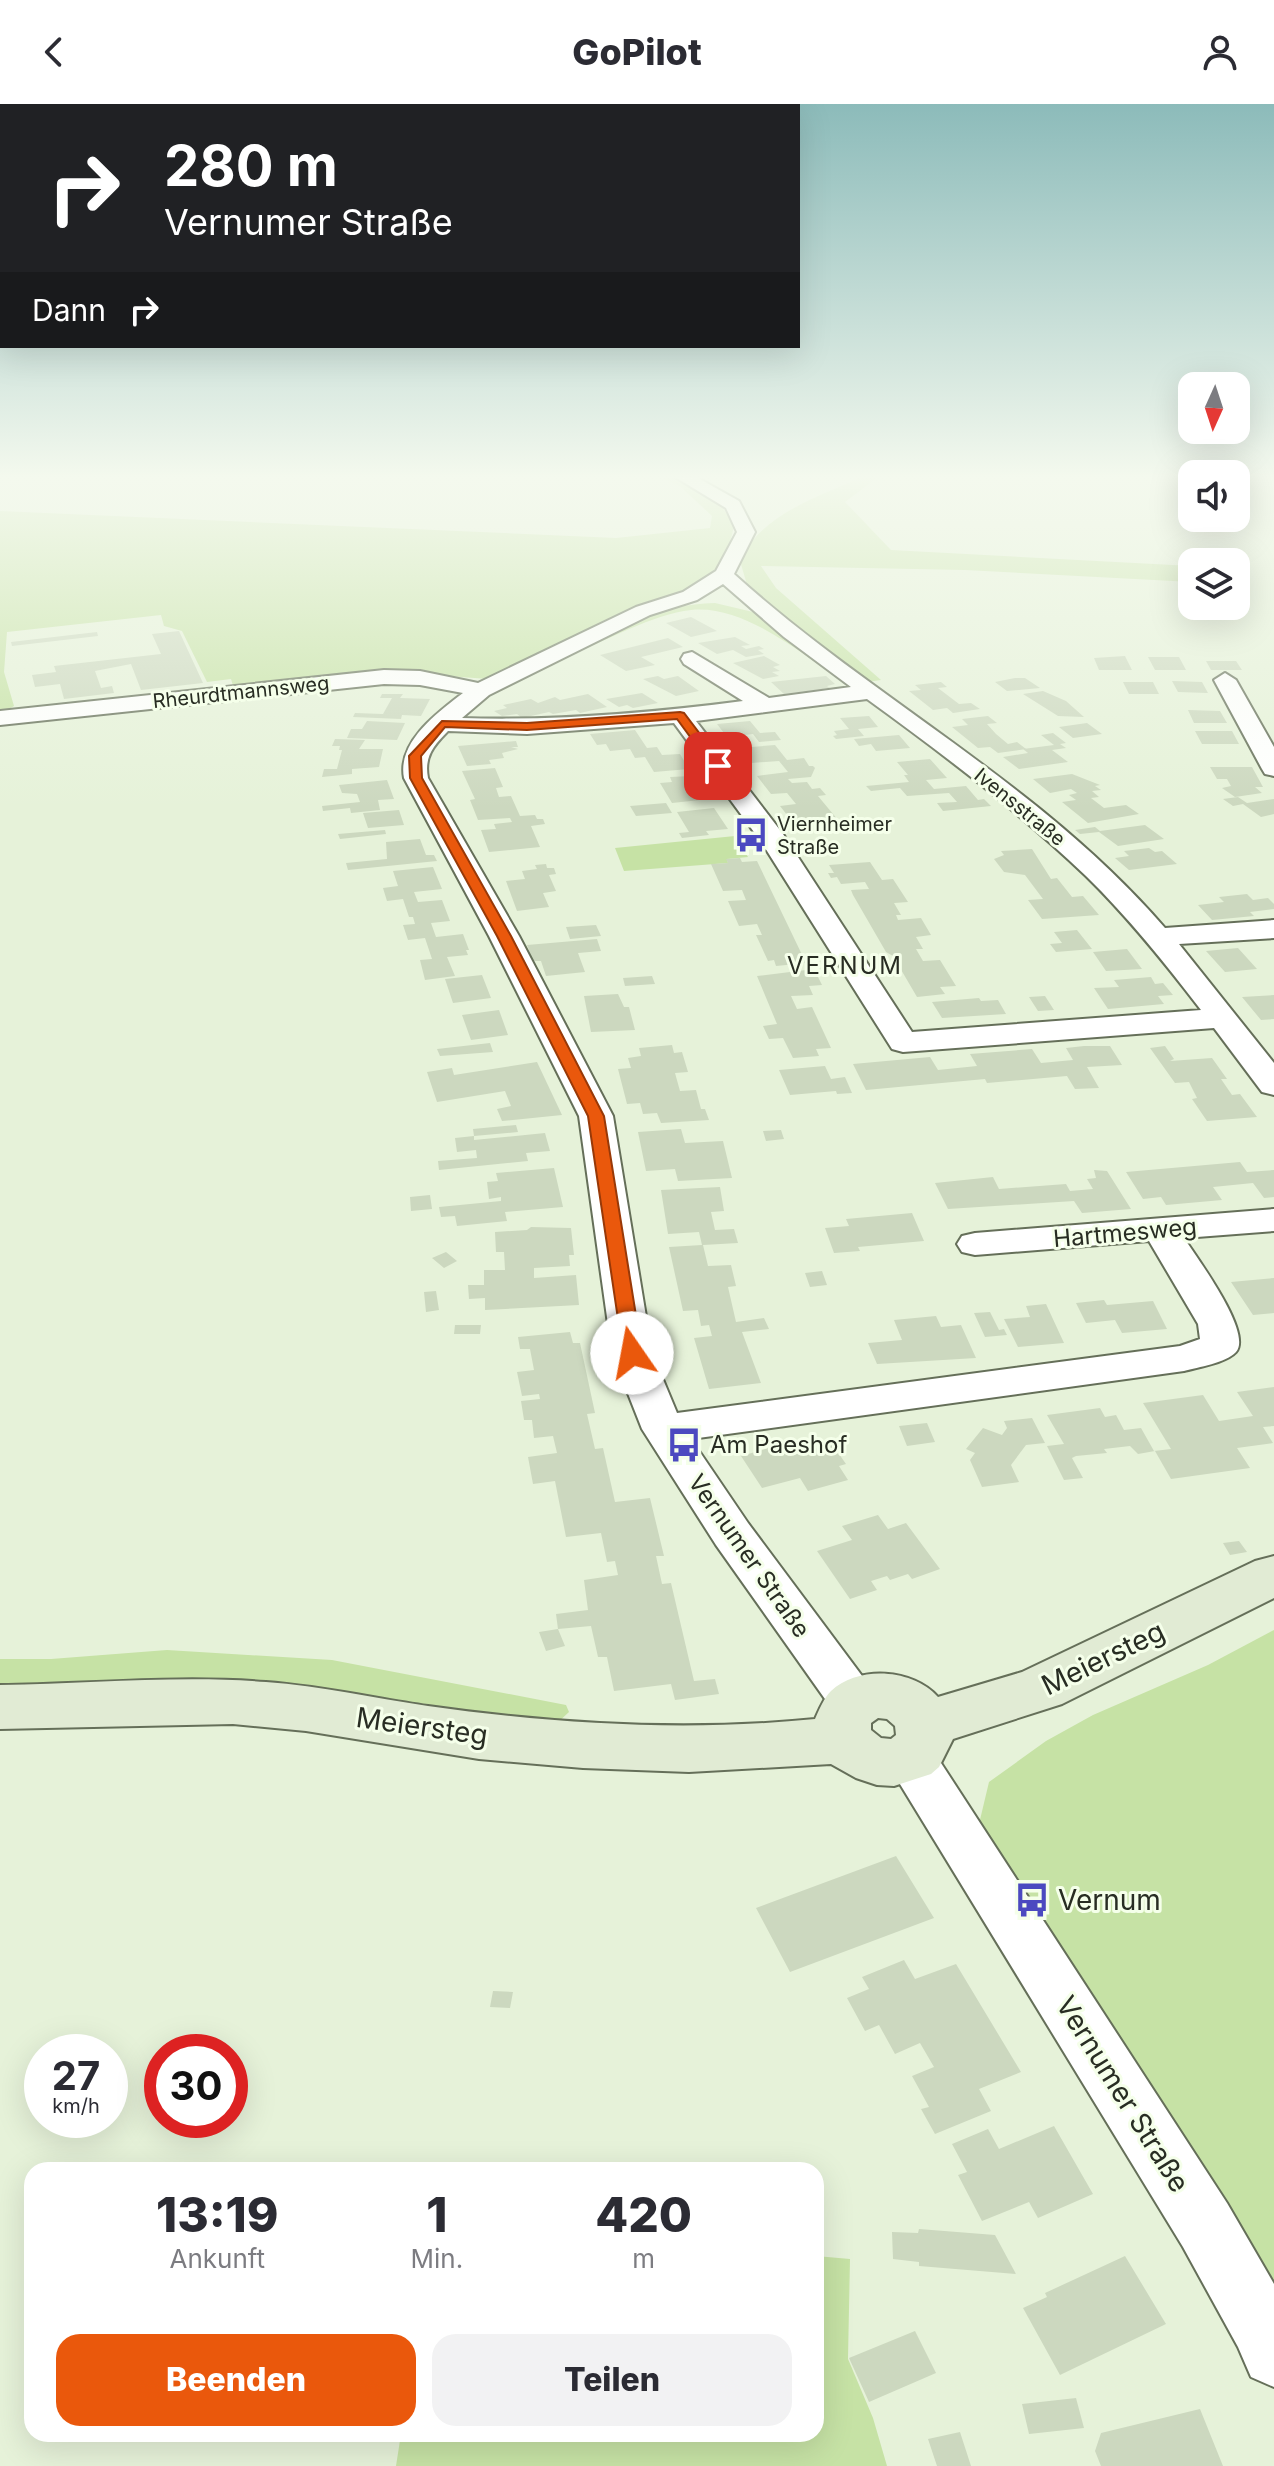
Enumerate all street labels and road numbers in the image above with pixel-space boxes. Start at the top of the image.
street label: Rheurdtmannsweg [152,671,330,713]
street label: Ivensstraße [970,763,1070,851]
street label: Hartmesweg [1052,1212,1198,1253]
street label: Vernumer Straße [682,1469,816,1643]
street label: Meiersteg [1036,1614,1170,1702]
street label: Meiersteg [354,1700,490,1752]
street label: Vernumer Straße [1049,1990,1197,2198]

